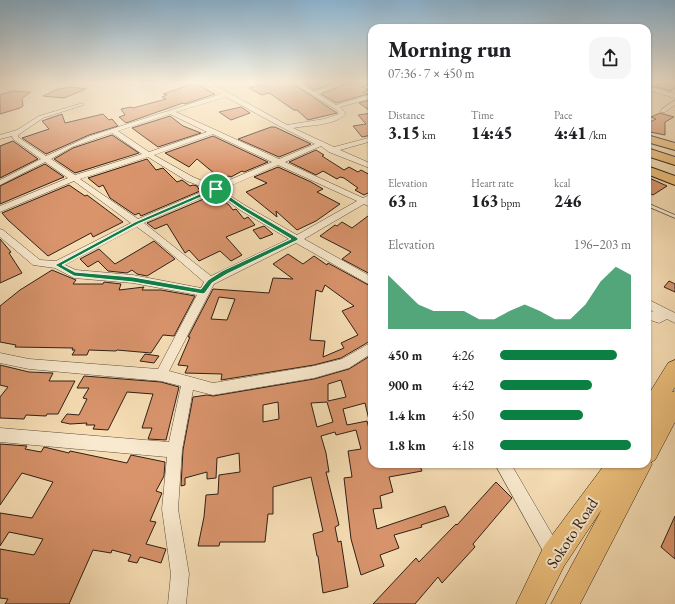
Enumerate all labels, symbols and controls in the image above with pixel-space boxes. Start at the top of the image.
text: Morning run [388,35,512,64]
button: share [589,37,631,79]
text: 07:36 · 7 × 450 m [388,65,475,82]
text: Distance [388,108,425,122]
text: Time [471,108,494,122]
text: Pace [554,108,572,122]
text: 3.15 [388,122,420,144]
text: 14:45 [471,122,513,144]
text: 4:41 [554,122,586,144]
text: km [420,128,436,142]
text: /km [586,128,607,142]
pin [199,172,233,206]
text: Elevation [388,176,428,190]
text: Heart rate [471,176,514,190]
text: kcal [554,176,571,190]
icon: arrive [205,178,227,200]
text: 63 [388,190,406,212]
text: 163 [471,190,499,212]
text: 246 [554,190,582,212]
text: m [406,196,417,210]
text: bpm [499,196,521,210]
text: Elevation [388,236,435,253]
text: 196–203 m [574,236,631,253]
text: 450 m [388,347,422,364]
text: 4:26 [452,347,474,364]
text: 900 m [388,377,422,394]
text: 4:42 [452,377,474,394]
text: 1.4 km [388,407,426,424]
text: 4:50 [452,407,474,424]
text: 1.8 km [388,437,426,454]
text: 4:18 [452,437,474,454]
street label: Sokoto Road [541,493,603,572]

